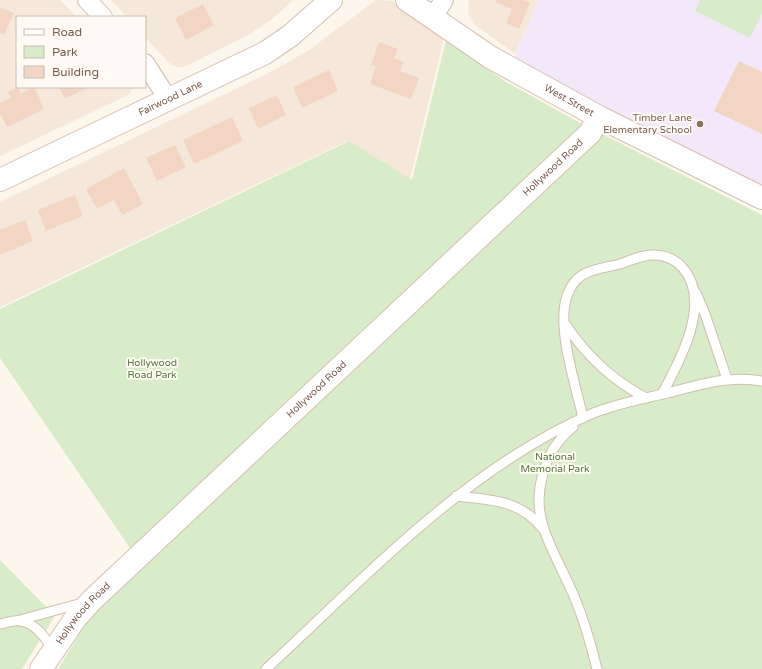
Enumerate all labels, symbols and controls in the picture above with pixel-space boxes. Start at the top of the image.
legend [16,16,146,88]
text: Road [52,25,82,39]
text: Park [52,45,78,59]
text: Building [52,65,99,79]
street label: Fairwood Lane [137,78,205,119]
street label: West Street [542,82,596,119]
place label: Timber Lane Elementary School [603,112,692,136]
marker: Timber Lane Elementary School [695,119,705,129]
street label: Hollywood Road [520,137,586,199]
park label: Hollywood Road Park [127,357,177,381]
street label: Hollywood Road [284,358,349,420]
park label: National Memorial Park [521,451,590,475]
street label: Hollywood Road [53,580,113,647]

